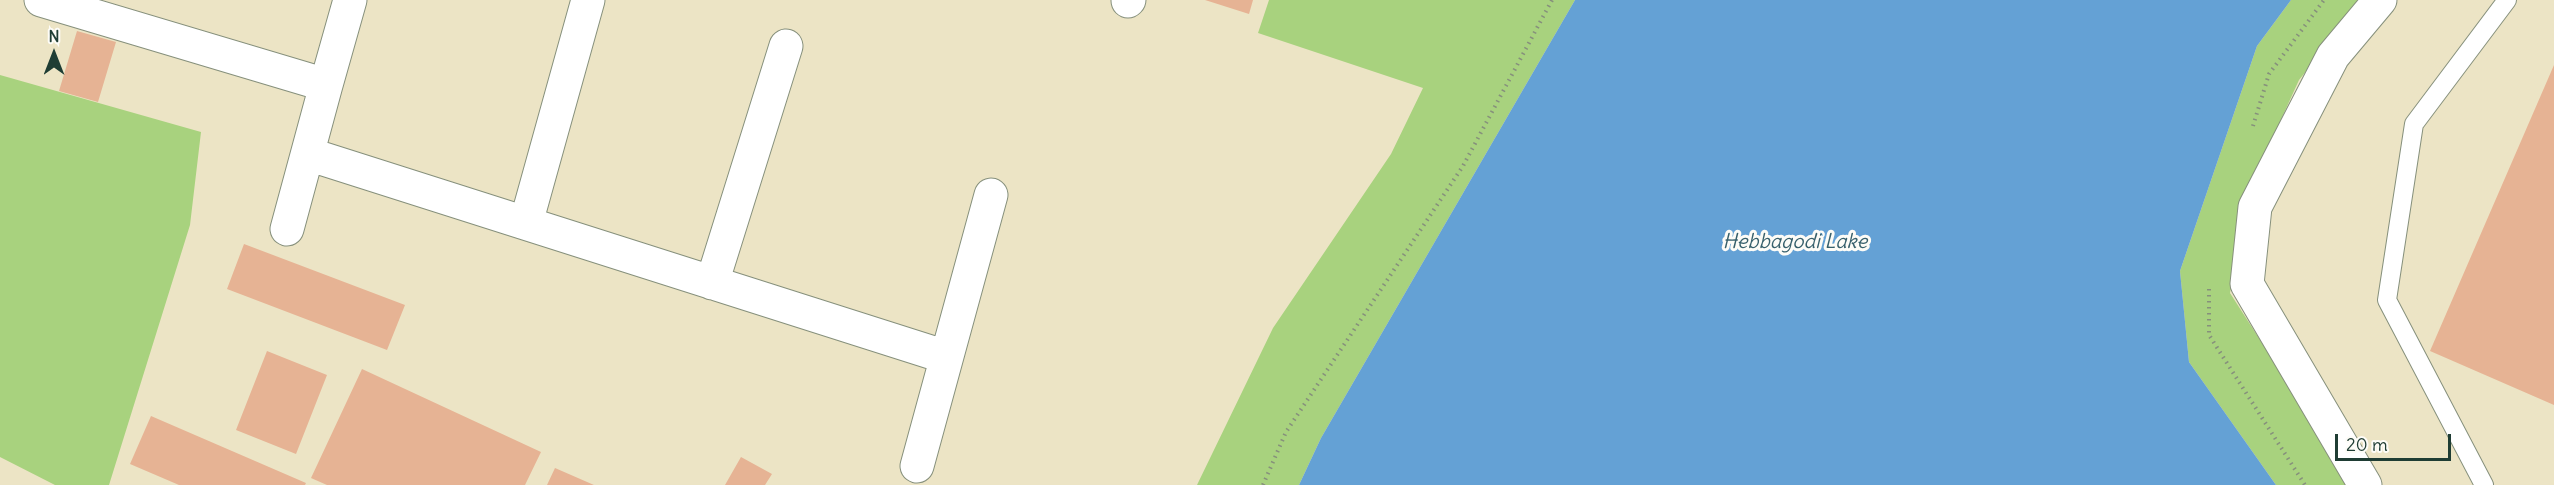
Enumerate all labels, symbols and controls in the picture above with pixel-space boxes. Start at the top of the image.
north arrow [24,24,84,84]
text: N [48,26,60,46]
water label: Hebbagodi Lake [1723,230,1867,254]
scale bar [2338,422,2454,460]
text: 20 m [2346,433,2388,456]

